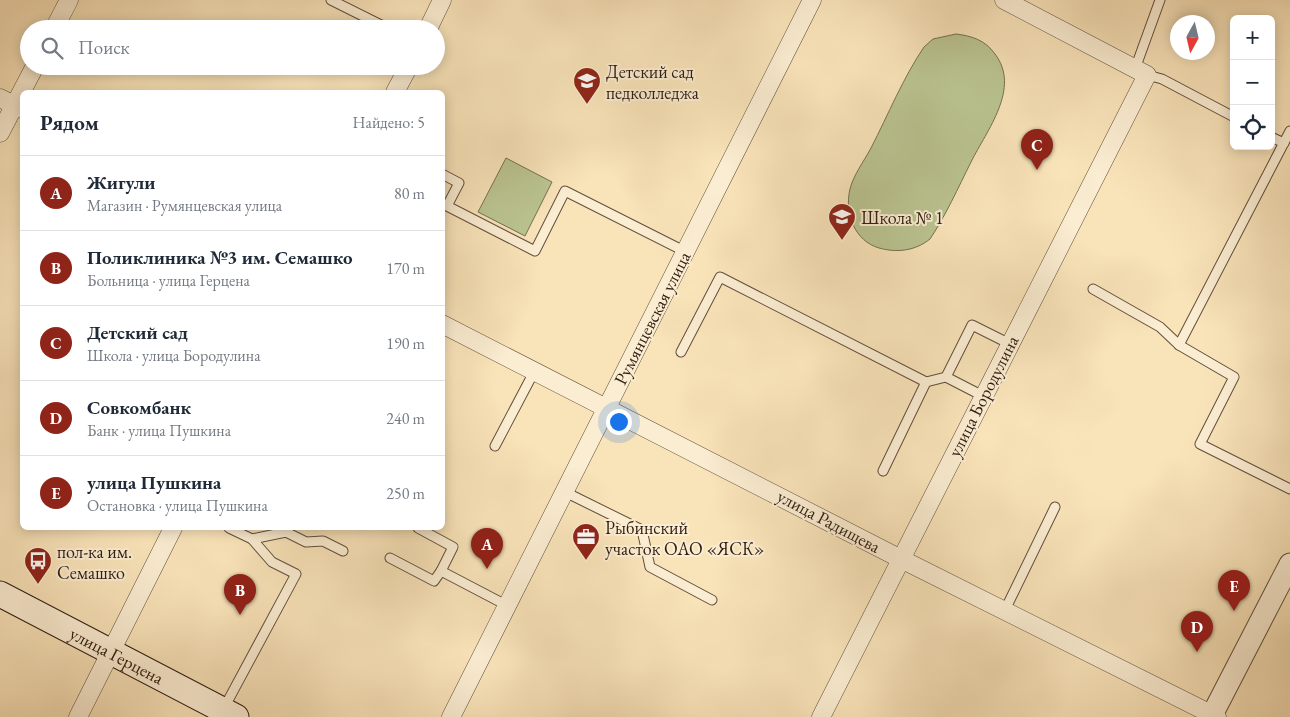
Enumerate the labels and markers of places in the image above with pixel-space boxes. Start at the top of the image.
place label: Детский сад педколледжа [606,60,700,104]
school or university icon: Детский сад педколледжа [572,66,602,105]
pin: C [1021,129,1053,170]
school or university icon: Школа № 1 [827,202,857,241]
place label: Школа № 1 [861,206,944,229]
place label: Рыбинский участок ОАО «ЯСК» [605,516,765,560]
office icon: Рыбинский участок ОАО «ЯСК» [571,522,601,561]
pin: A [471,528,503,569]
place label: пол-ка им. Семашко [57,540,132,584]
bus stop icon: пол-ка им. Семашко [23,546,53,585]
pin: E [1218,570,1250,611]
pin: B [224,574,256,615]
pin: D [1181,611,1213,652]

